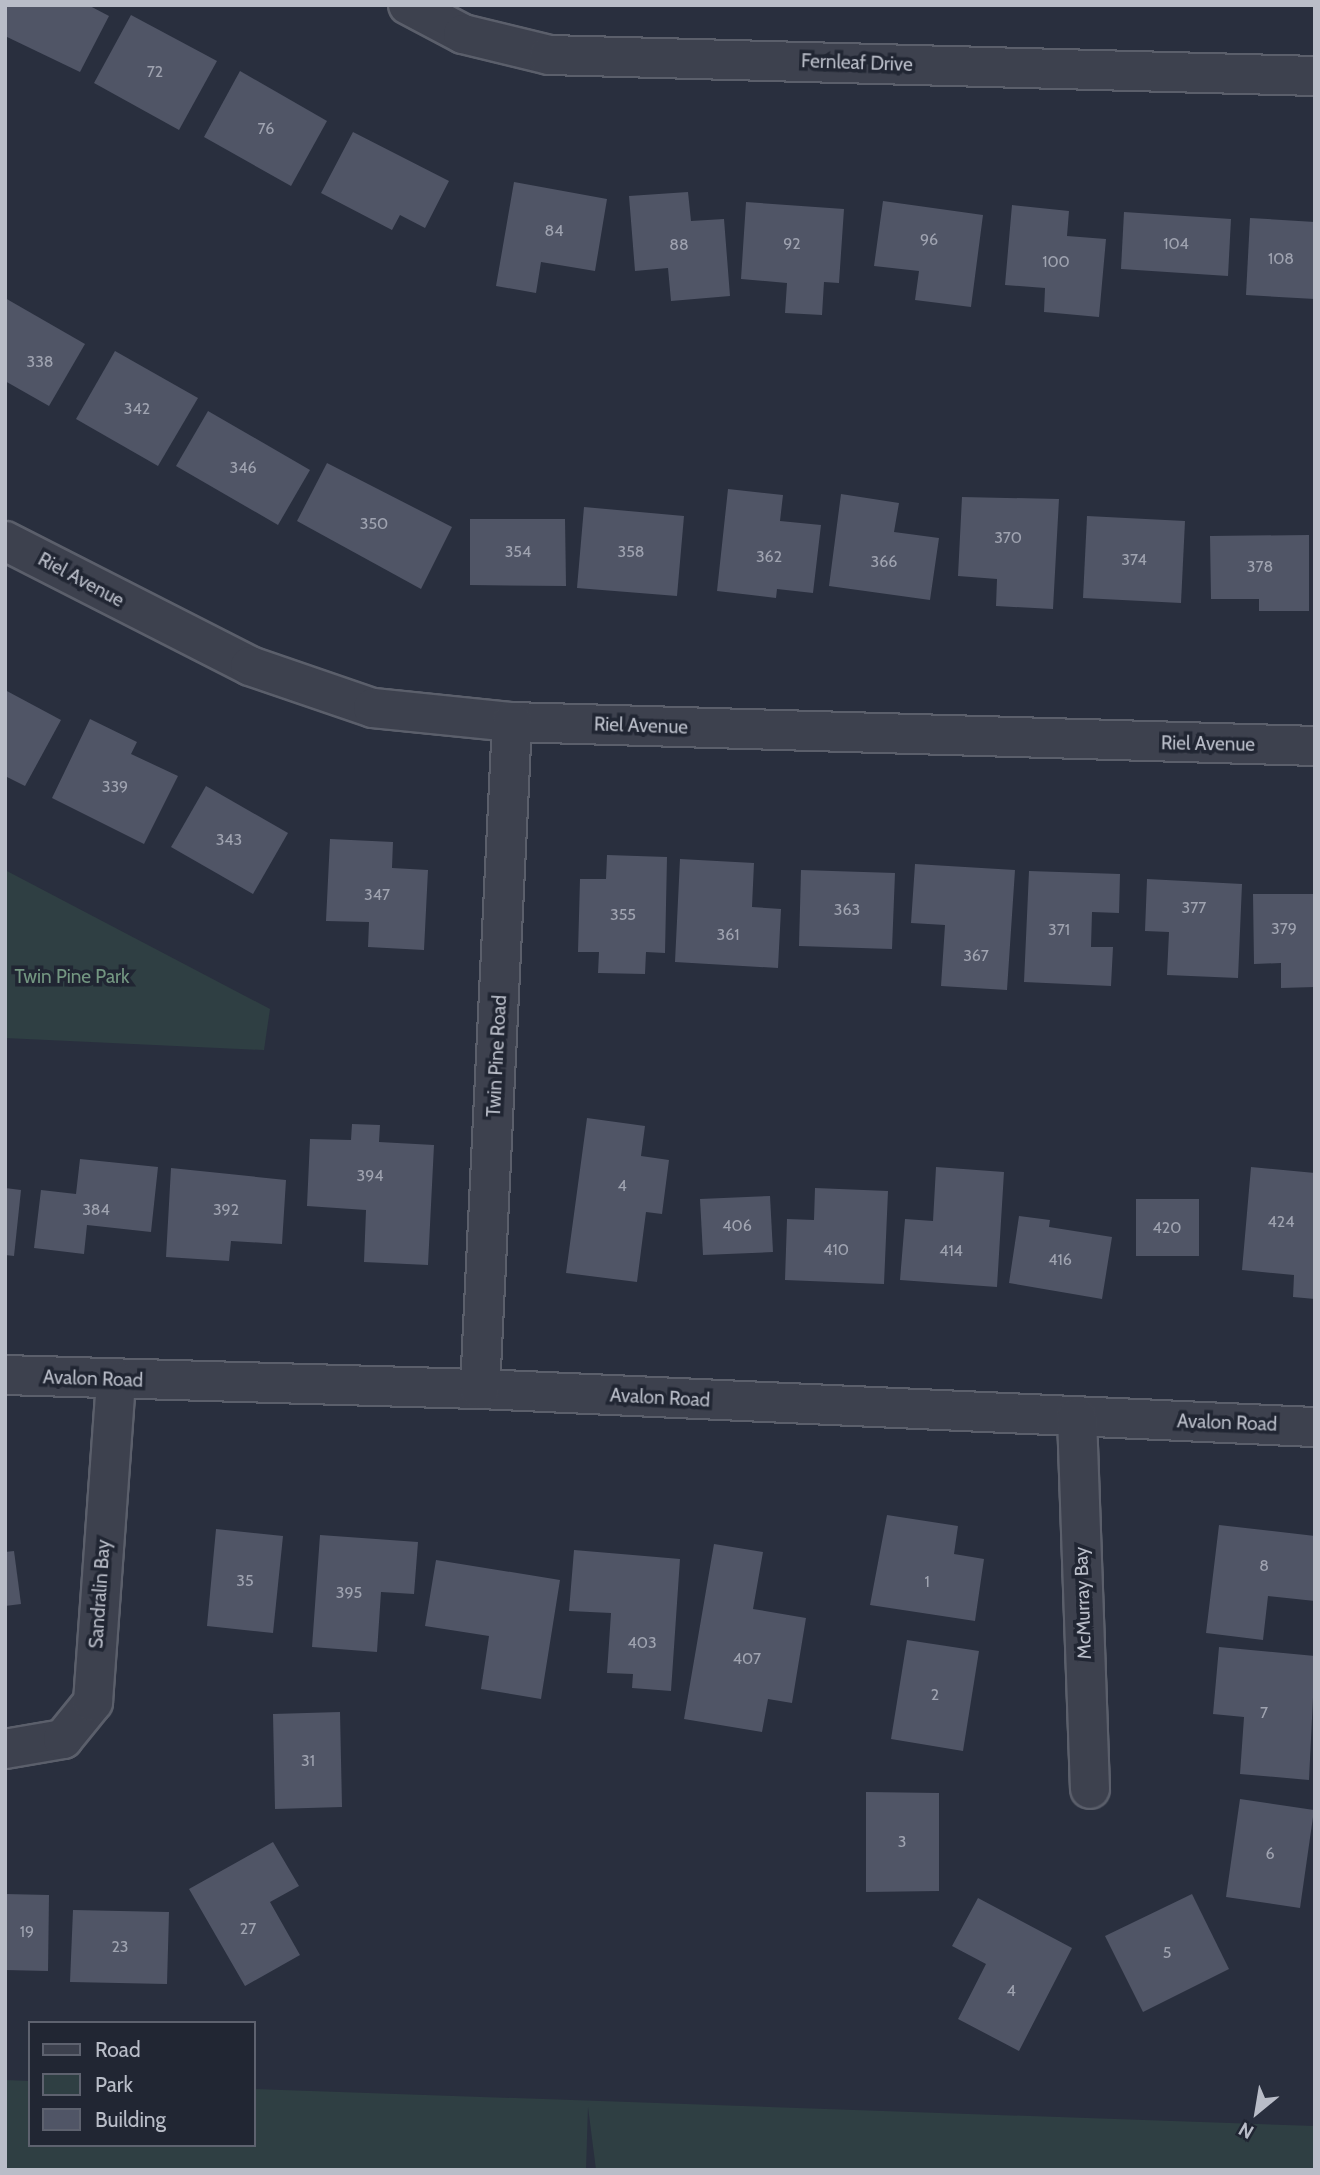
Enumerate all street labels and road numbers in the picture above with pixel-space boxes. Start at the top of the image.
street label: Fernleaf Drive [801,50,913,76]
street label: Riel Avenue [34,548,128,612]
street label: Riel Avenue [594,713,688,739]
street label: Riel Avenue [1161,732,1255,756]
street label: Twin Pine Road [482,994,512,1118]
street label: Avalon Road [42,1366,144,1392]
street label: Avalon Road [609,1384,711,1412]
street label: Avalon Road [1176,1410,1278,1436]
street label: Sandralin Bay [85,1539,115,1649]
street label: McMurray Bay [1070,1546,1096,1660]

